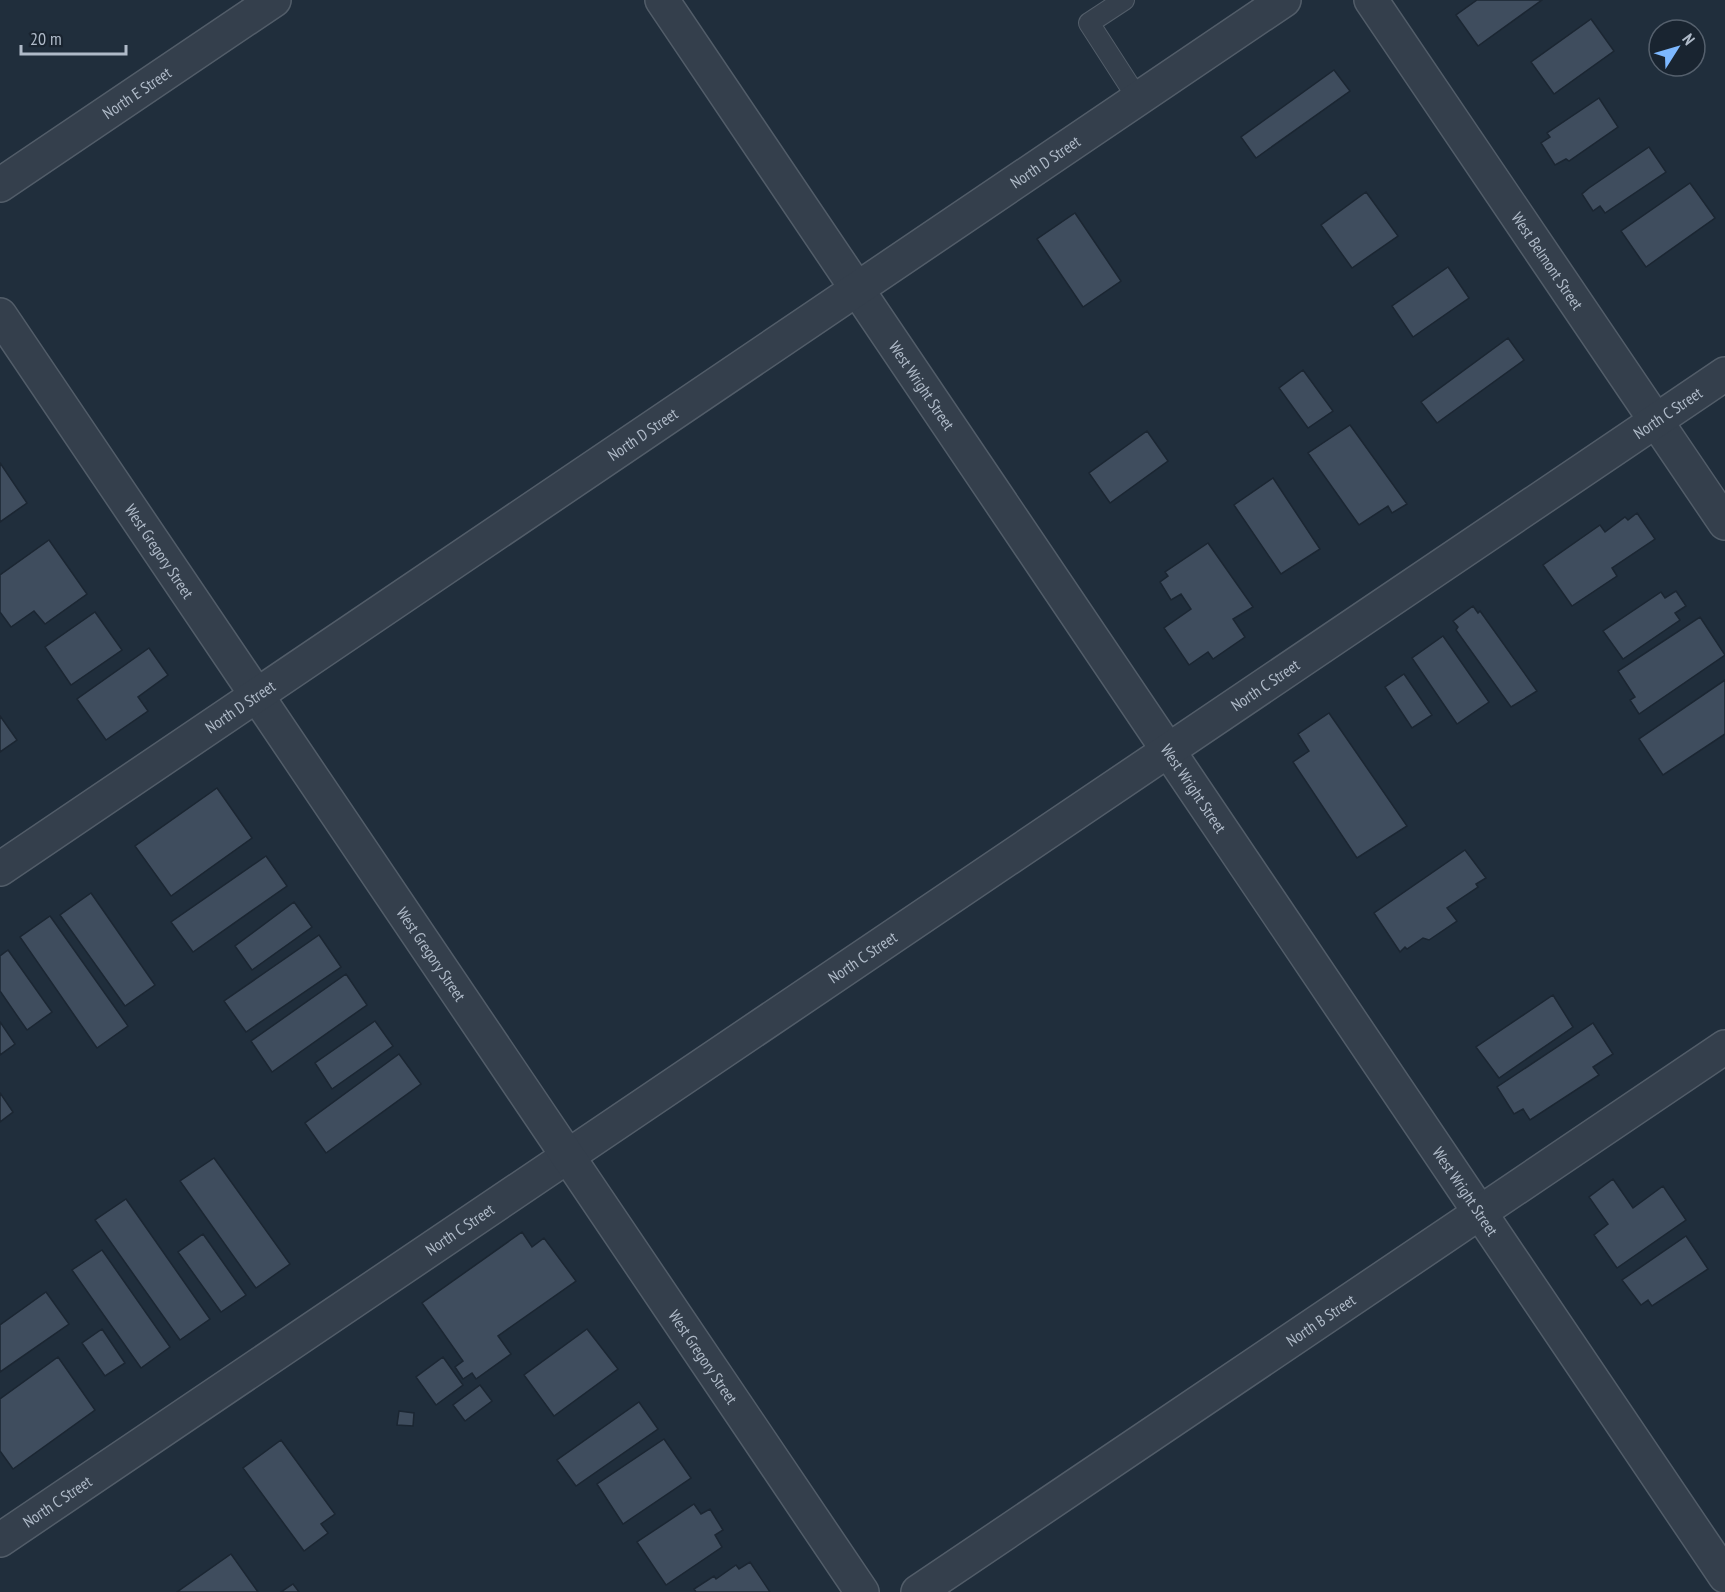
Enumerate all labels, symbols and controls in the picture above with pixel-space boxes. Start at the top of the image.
scale bar [21,18,126,56]
north arrow [1647,18,1707,78]
text: 20 m [30,27,62,50]
text: N [1678,30,1700,48]
street label: North E Street [99,62,175,123]
street label: North D Street [1006,131,1084,192]
street label: West Belmont Street [1508,208,1588,314]
street label: West Wright Street [885,337,959,434]
street label: North C Street [1630,382,1706,443]
street label: North D Street [604,403,682,465]
street label: West Gregory Street [121,500,199,603]
street label: North C Street [1227,654,1304,715]
street label: North D Street [201,675,279,737]
street label: West Wright Street [1157,740,1231,837]
street label: West Gregory Street [393,903,471,1005]
street label: North C Street [824,926,901,987]
street label: West Wright Street [1429,1143,1503,1240]
street label: North C Street [422,1199,498,1259]
street label: North B Street [1282,1289,1360,1350]
street label: West Gregory Street [664,1306,742,1408]
street label: North C Street [19,1471,96,1532]

